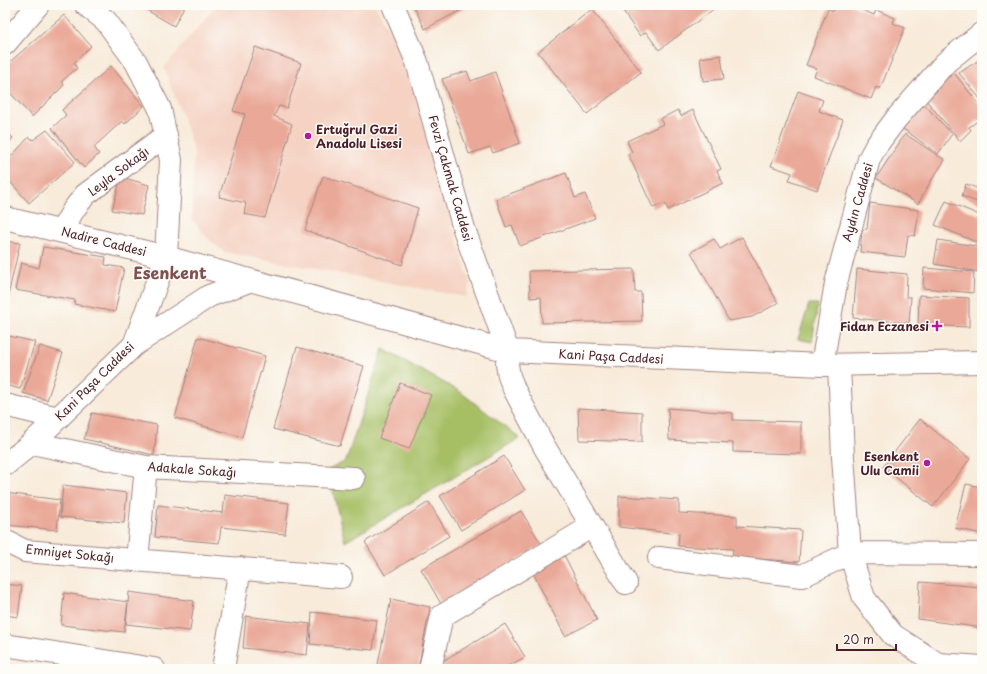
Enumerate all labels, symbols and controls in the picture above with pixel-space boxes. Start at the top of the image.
street label: Fevzi Çakmak Caddesi [424,113,478,243]
place label: Ertuğrul Gazi Anadolu Lisesi [316,120,402,152]
marker: Ertuğrul Gazi Anadolu Lisesi [303,131,313,141]
street label: Leyla Sokağı [84,142,152,200]
street label: Aydın Caddesi [837,160,877,244]
street label: Nadire Caddesi [59,222,149,260]
district label: Esenkent [133,260,207,284]
place label: Fidan Eczanesi [840,317,929,335]
marker: Fidan Eczanesi [932,321,942,331]
street label: Kani Paşa Caddesi [50,337,138,425]
street label: Kani Paşa Caddesi [558,344,664,368]
place label: Esenkent Ulu Camii [860,447,919,479]
street label: Adakale Sokağı [147,457,237,481]
marker: Esenkent Ulu Camii [922,458,932,468]
street label: Emniyet Sokağı [25,539,115,567]
scale bar [837,626,896,652]
text: 20 m [843,630,874,648]

